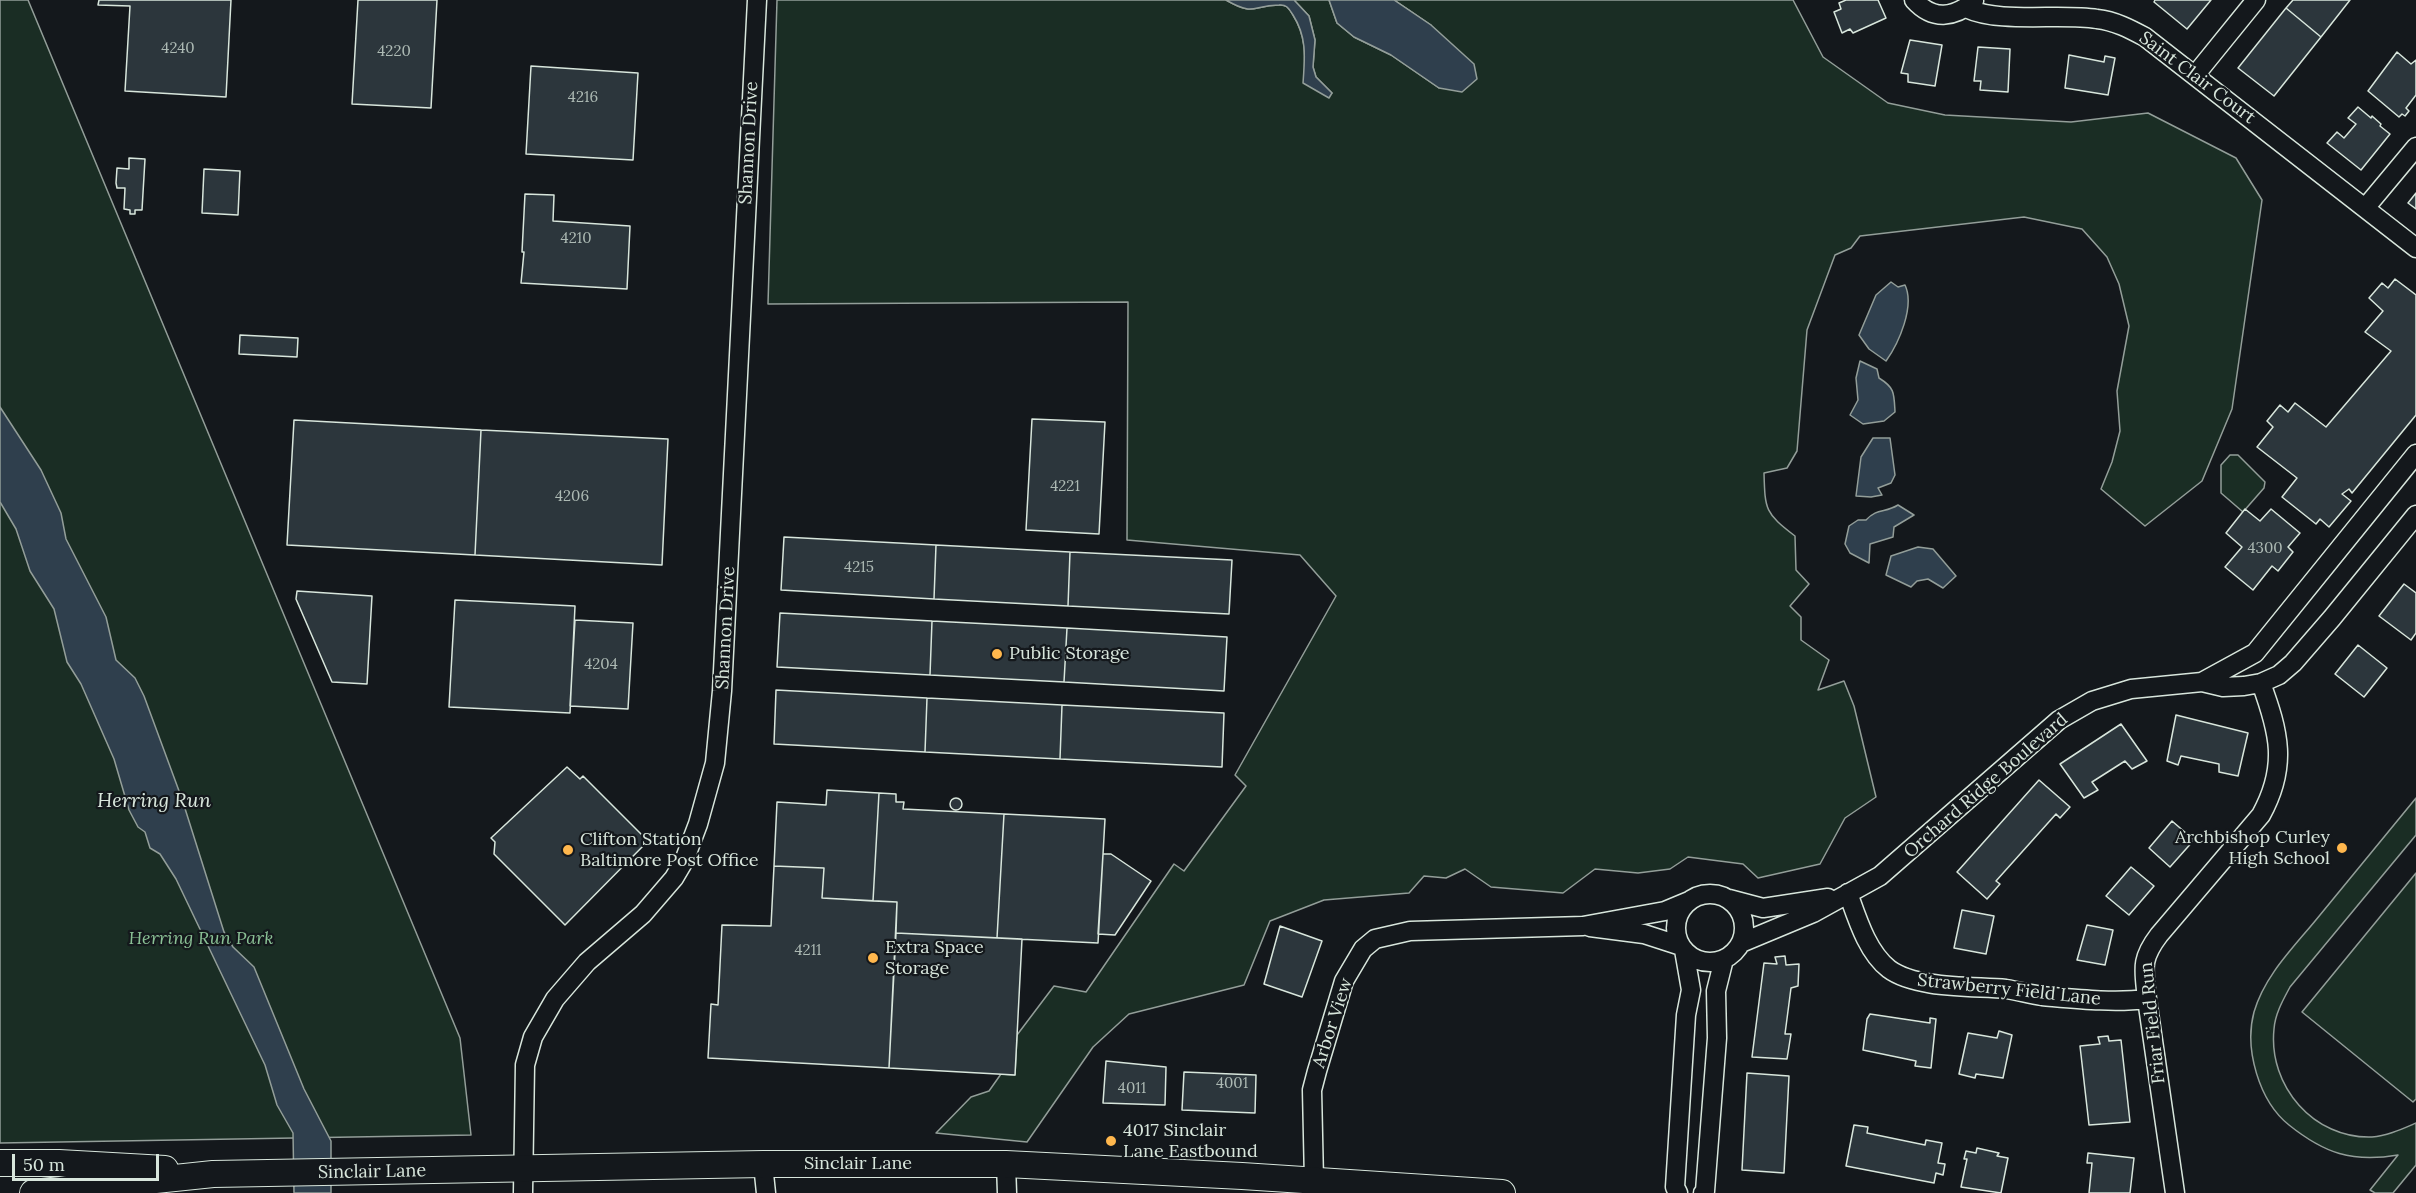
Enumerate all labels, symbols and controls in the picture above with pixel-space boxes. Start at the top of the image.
street label: Saint Clair Court [2135,27,2259,129]
house number: 4240 [161,40,195,58]
house number: 4220 [377,43,411,61]
street label: Shannon Drive [735,81,763,205]
house number: 4216 [568,89,598,107]
house number: 4210 [561,230,591,248]
house number: 4221 [1050,478,1080,496]
house number: 4206 [555,488,589,506]
house number: 4300 [2247,540,2283,558]
house number: 4215 [844,559,874,577]
street label: Shannon Drive [712,566,740,690]
place label: Public Storage [1009,643,1130,665]
marker: Public Storage [990,647,1004,661]
house number: 4204 [584,656,618,674]
street label: Orchard Ridge Boulevard [1900,709,2072,863]
water label: Herring Run [97,789,211,813]
place label: Archbishop Curley High School [2175,827,2330,870]
place label: Clifton Station Baltimore Post Office [580,829,758,872]
marker: Archbishop Curley High School [2335,841,2349,855]
marker: Clifton Station Baltimore Post Office [561,843,575,857]
park label: Herring Run Park [129,928,273,950]
place label: Extra Space Storage [885,937,984,980]
house number: 4211 [794,942,822,960]
marker: Extra Space Storage [866,951,880,965]
street label: Friar Field Run [2136,961,2170,1085]
street label: Strawberry Field Lane [1916,970,2102,1010]
street label: Arbor View [1308,975,1358,1071]
house number: 4001 [1216,1075,1248,1093]
house number: 4011 [1118,1080,1146,1098]
place label: 4017 Sinclair Lane Eastbound [1123,1120,1258,1162]
marker: 4017 Sinclair Lane Eastbound [1104,1134,1118,1148]
scale bar [15,1142,162,1180]
text: 50 m [23,1153,65,1176]
street label: Sinclair Lane [804,1153,912,1175]
street label: Sinclair Lane [318,1160,426,1184]

